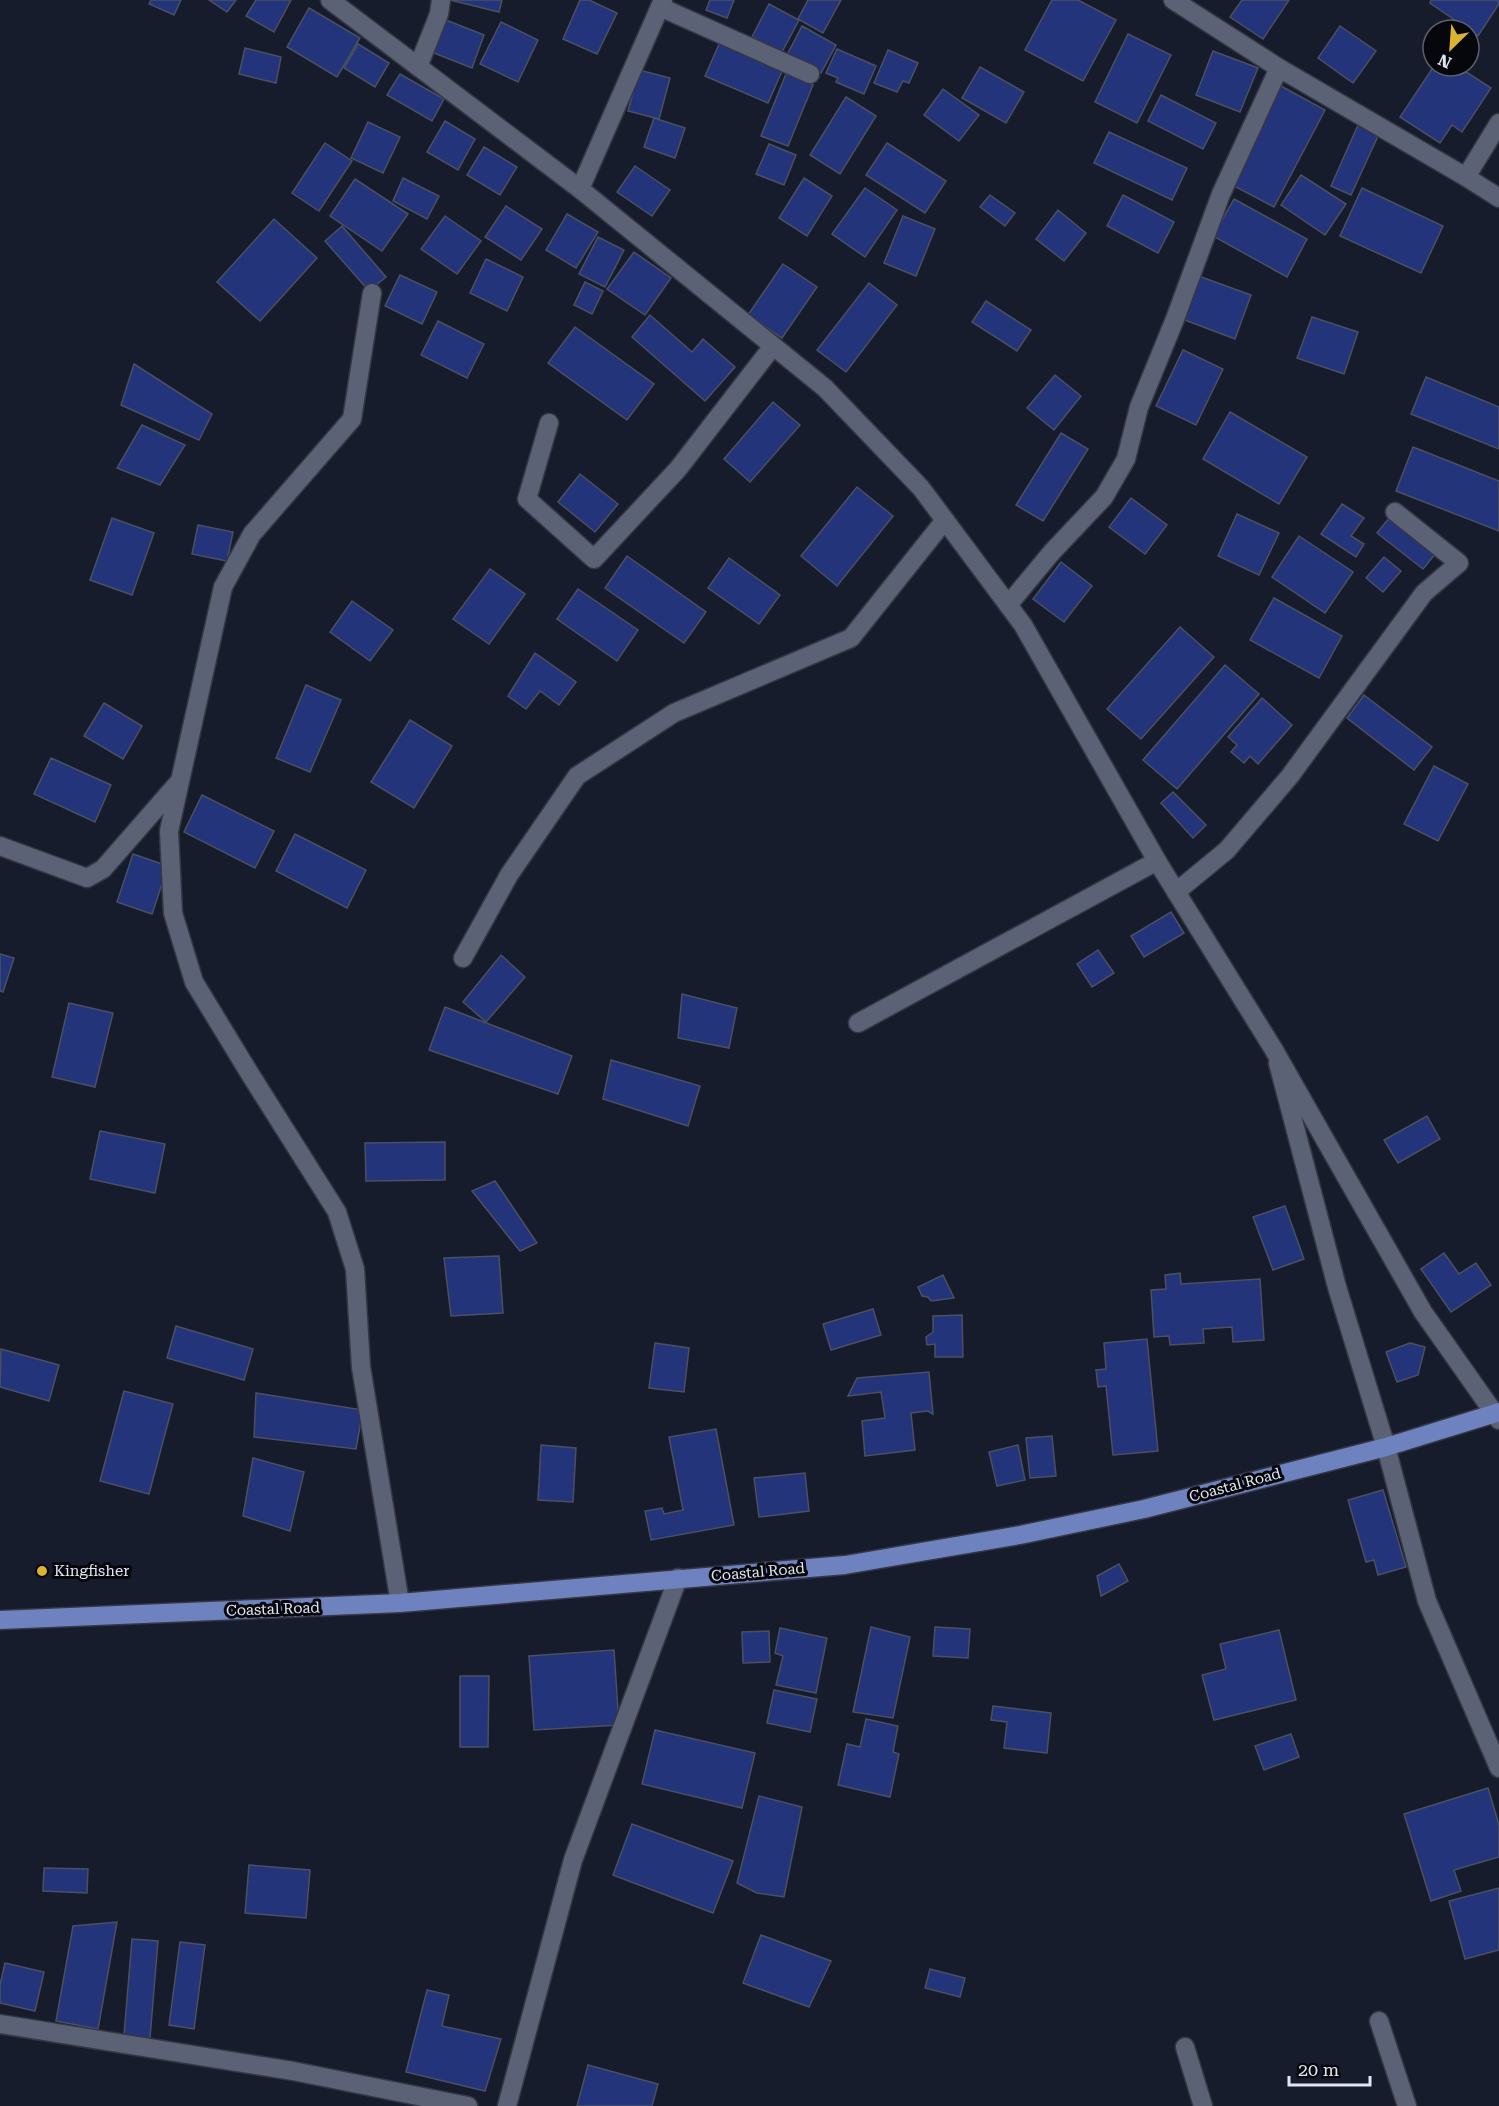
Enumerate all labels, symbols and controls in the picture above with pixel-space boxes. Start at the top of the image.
north arrow [1421,18,1481,78]
text: N [1435,50,1454,72]
street label: Coastal Road [1187,1464,1283,1506]
street label: Coastal Road [710,1559,806,1585]
place label: Kingfisher [54,1562,129,1580]
marker: Kingfisher [35,1564,49,1578]
street label: Coastal Road [226,1598,321,1620]
scale bar [1289,2049,1370,2087]
text: 20 m [1298,2059,1339,2080]

